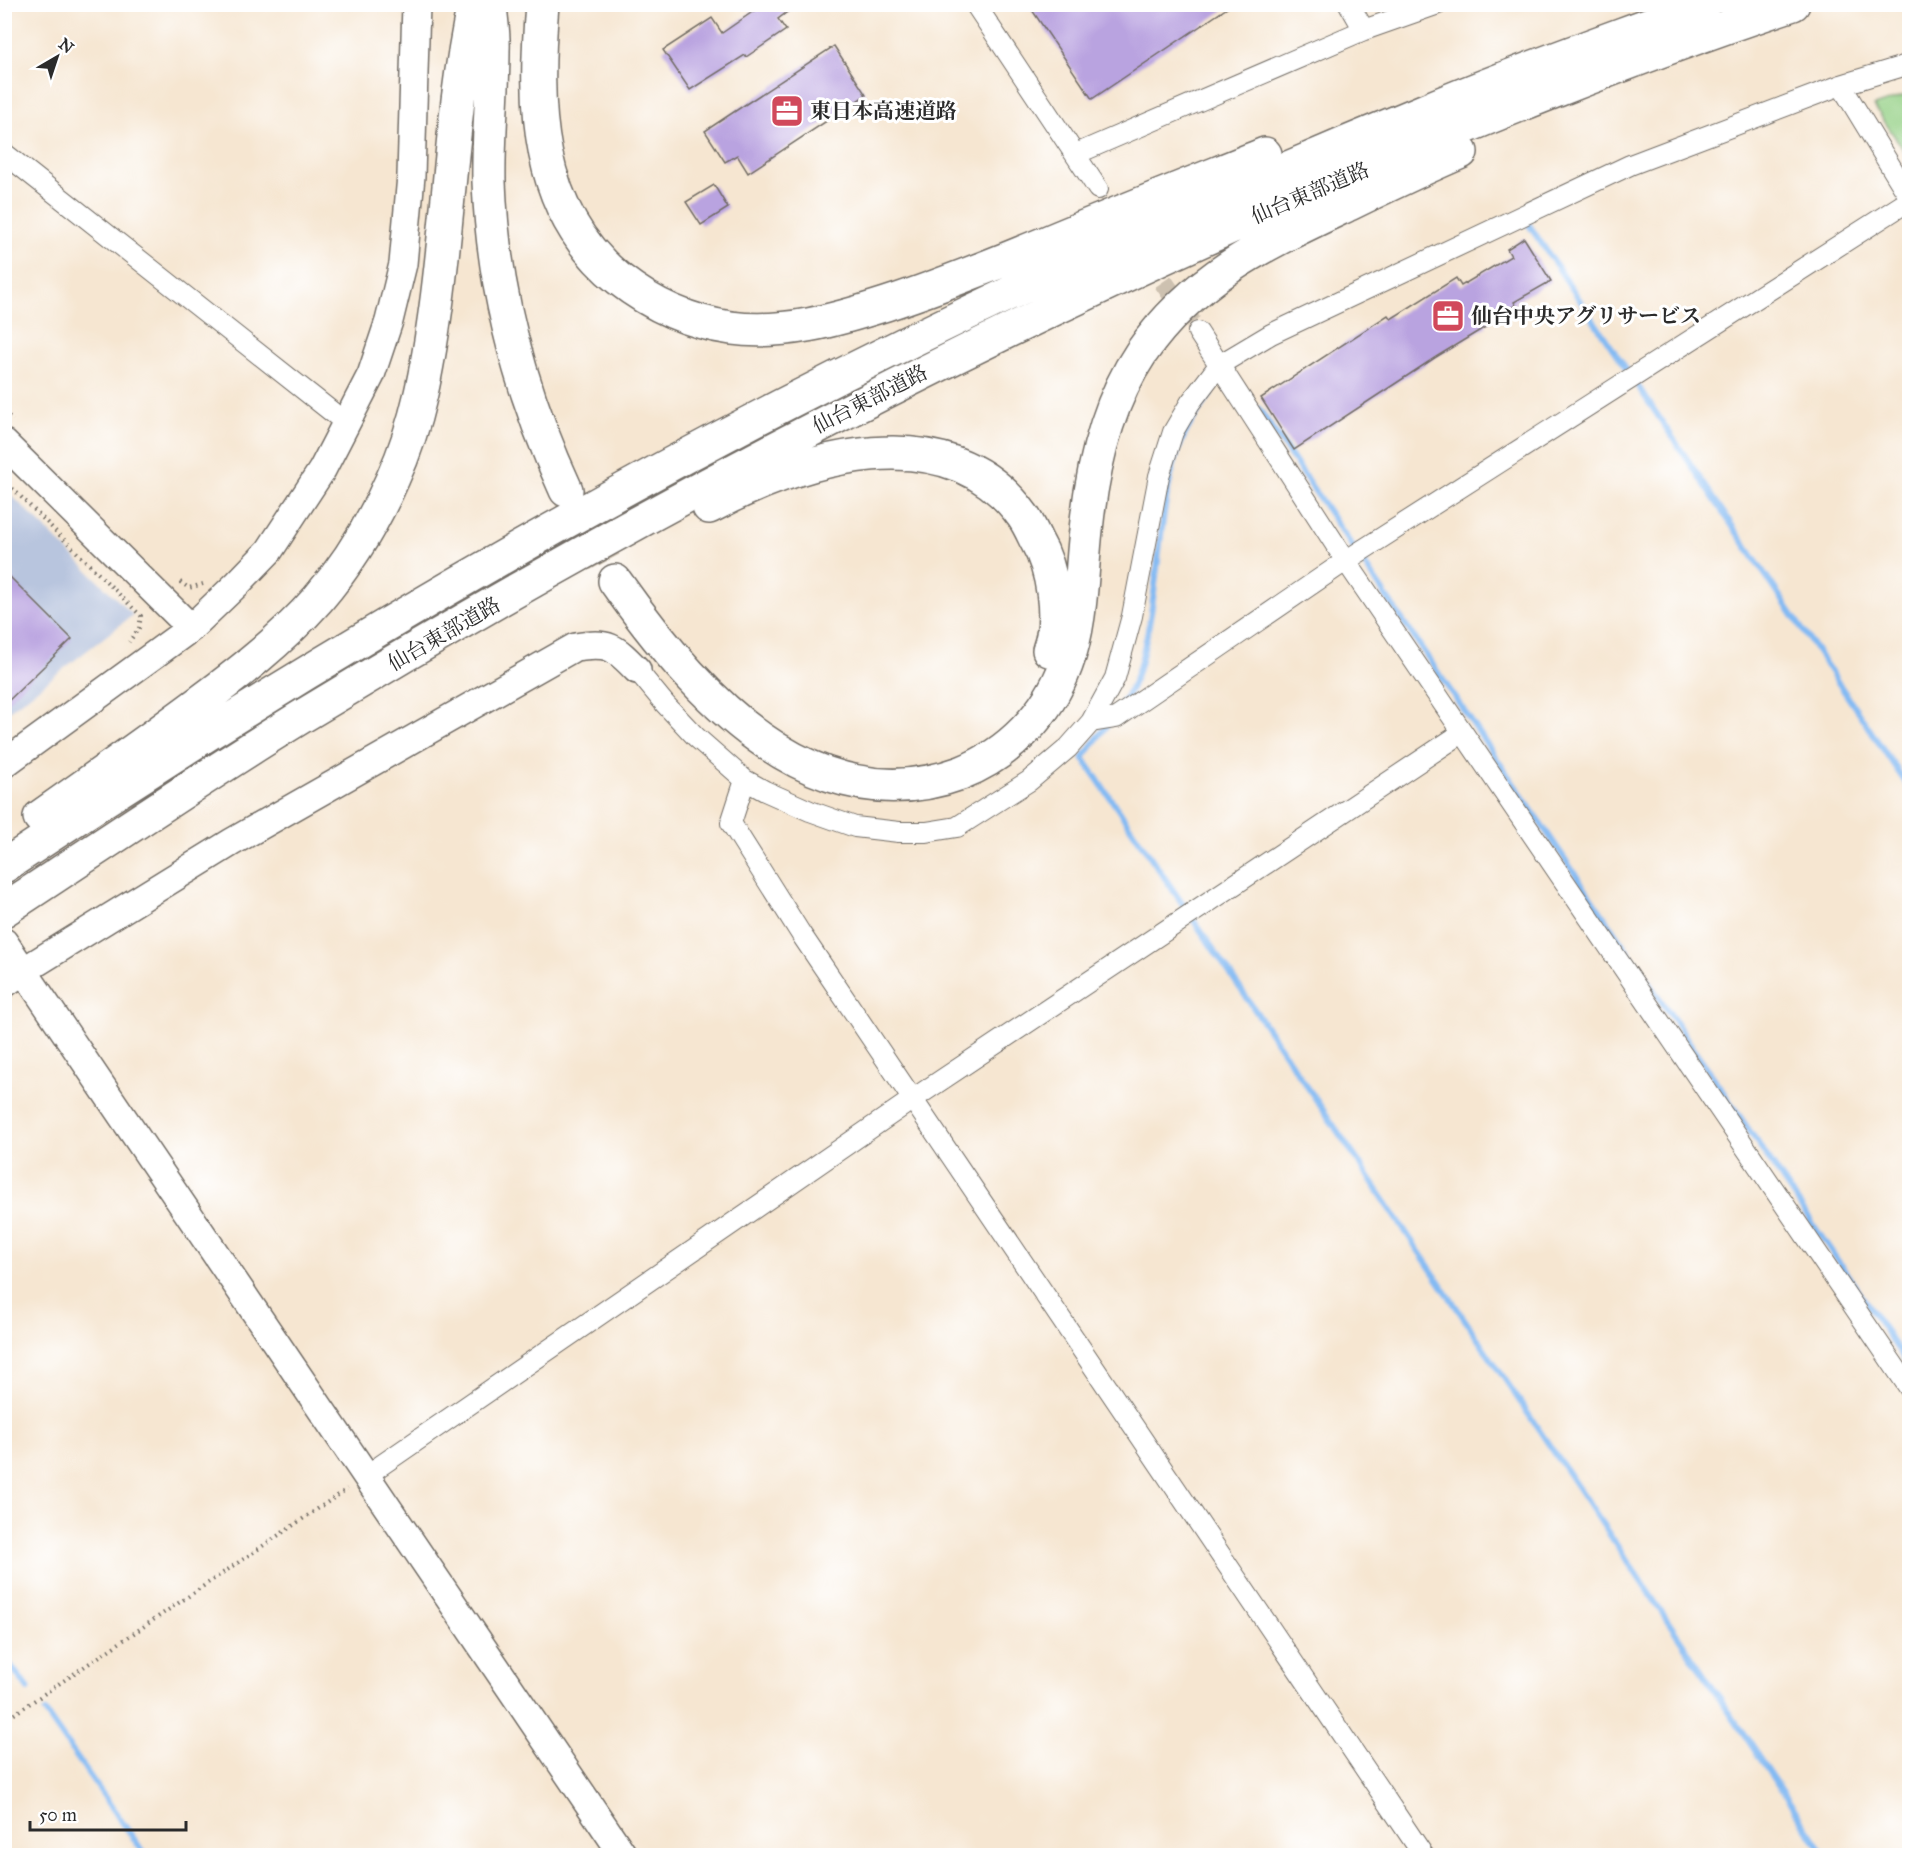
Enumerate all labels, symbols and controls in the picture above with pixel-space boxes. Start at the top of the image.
north arrow [27,27,87,87]
text: N [55,34,78,58]
office icon: 東日本高速道路 [769,93,805,129]
place label: 東日本高速道路 [810,98,957,124]
street label: 仙台東部道路 [1247,156,1373,230]
office icon: 仙台中央アグリサービス [1430,298,1466,334]
place label: 仙台中央アグリサービス [1471,303,1701,329]
street label: 仙台東部道路 [808,359,932,439]
street label: 仙台東部道路 [383,591,505,677]
scale bar [30,1794,186,1832]
text: 50 m [39,1804,77,1826]

